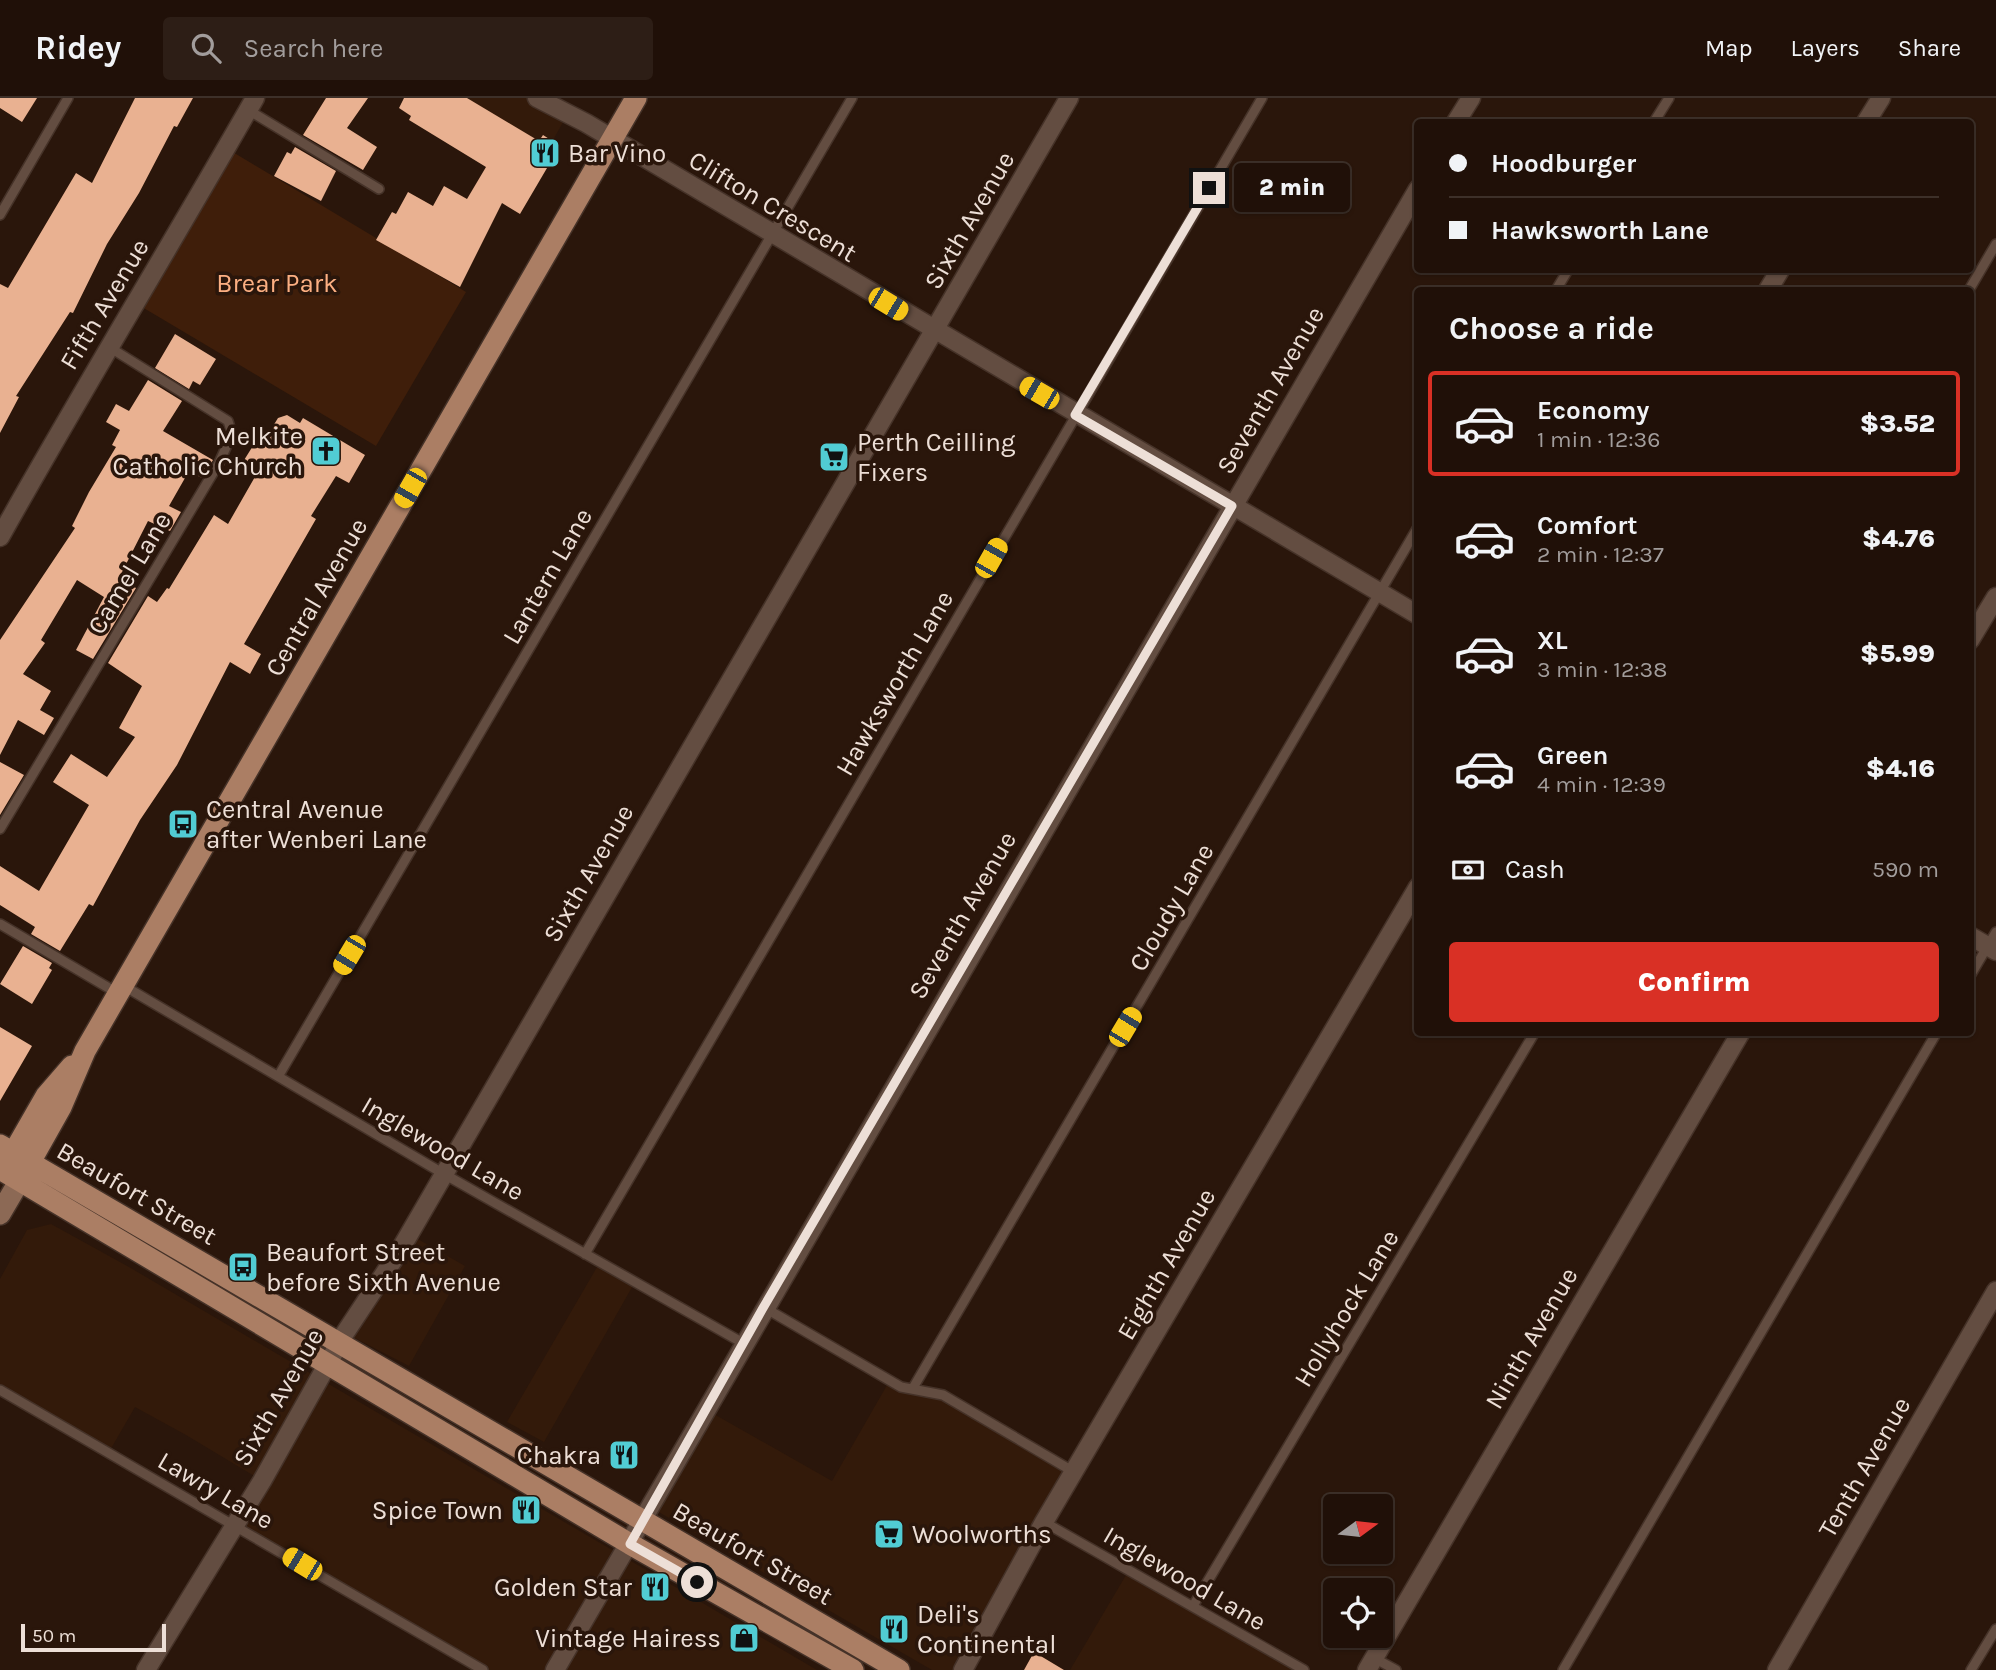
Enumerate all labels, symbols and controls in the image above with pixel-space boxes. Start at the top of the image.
search box [163,17,653,80]
text: Ridey [35,29,121,67]
icon: search [187,29,225,67]
text: Search here [243,33,383,64]
text: Map [1705,34,1753,62]
text: Layers [1791,34,1860,62]
text: Share [1898,34,1961,62]
restaurant icon: Bar Vino [528,136,562,170]
place label: Bar Vino [568,138,666,169]
street label: Clifton Crescent [683,144,862,269]
street label: Sixth Avenue [918,146,1021,295]
text: Hoodburger [1491,148,1636,179]
callout: 2 min [1234,164,1349,212]
route end [1193,172,1225,204]
text: 2 min [1259,174,1325,201]
text: Hawksworth Lane [1491,215,1709,246]
street label: Fifth Avenue [53,233,156,375]
park label: Brear Park [216,268,338,299]
car [865,284,912,324]
street label: Seventh Avenue [1210,301,1331,480]
text: Choose a ride [1449,310,1654,347]
car [1016,373,1063,413]
icon: car [1453,392,1516,455]
text: Economy [1537,395,1649,426]
text: $3.52 [1860,408,1935,439]
place label: Melkite Catholic Church [113,421,303,482]
text: 1 min · 12:36 [1537,426,1660,453]
place label: Perth Ceilling Fixers [857,427,1016,488]
church icon: Melkite Catholic Church [309,434,343,468]
supermarket icon: Perth Ceilling Fixers [817,440,851,474]
car [391,465,430,511]
street label: Lantern Lane [496,503,599,650]
street label: Camel Lane [81,507,178,640]
icon: car [1453,507,1516,570]
text: Comfort [1537,510,1638,541]
street label: Central Avenue [259,513,374,682]
text: $4.76 [1862,523,1935,554]
car [972,535,1011,581]
text: 2 min · 12:37 [1537,541,1664,568]
street label: Hawksworth Lane [829,585,960,781]
icon: car [1453,622,1516,685]
text: XL [1537,625,1568,656]
text: $5.99 [1860,638,1935,669]
text: 3 min · 12:38 [1537,656,1667,683]
icon: car [1453,737,1516,800]
text: Green [1537,740,1609,771]
text: $4.16 [1866,753,1935,784]
text: 4 min · 12:39 [1537,771,1666,798]
place label: Central Avenue after Wenberi Lane [206,794,427,855]
street label: Sixth Avenue [537,799,640,948]
bus stop icon: Central Avenue after Wenberi Lane [166,807,200,841]
street label: Seventh Avenue [902,826,1023,1005]
street label: Cloudy Lane [1122,838,1220,977]
icon: cash [1449,851,1487,889]
text: Cash [1505,854,1565,885]
text: 590 m [1872,856,1939,883]
car [330,932,369,978]
button: Confirm [1449,942,1939,1022]
car [1106,1004,1145,1050]
street label: Inglewood Lane [356,1089,530,1208]
street label: Beaufort Street [51,1135,222,1252]
street label: Eighth Avenue [1111,1183,1222,1346]
street label: Hollyhock Lane [1287,1224,1406,1392]
place label: Beaufort Street before Sixth Avenue [266,1237,501,1298]
bus stop icon: Beaufort Street before Sixth Avenue [226,1250,260,1284]
street label: Ninth Avenue [1478,1262,1584,1415]
street label: Sixth Avenue [227,1323,330,1472]
street label: Tenth Avenue [1812,1391,1917,1543]
restaurant icon: Chakra [607,1438,641,1472]
place label: Chakra [517,1440,601,1471]
street label: Lawry Lane [152,1445,279,1536]
restaurant icon: Spice Town [509,1493,543,1527]
north arrow [1323,1494,1393,1564]
map controls [1323,1494,1393,1648]
place label: Spice Town [372,1495,503,1526]
street label: Beaufort Street [667,1495,838,1612]
supermarket icon: Woolworths [872,1517,906,1551]
place label: Woolworths [912,1519,1052,1550]
street label: Inglewood Lane [1098,1519,1272,1638]
car [279,1544,326,1584]
route start [681,1566,713,1598]
restaurant icon: Golden Star [638,1570,672,1604]
place label: Golden Star [494,1572,633,1603]
button: locate [1323,1578,1393,1648]
place label: Deli's Continental [917,1599,1056,1660]
restaurant icon: Deli's Continental [877,1612,911,1646]
scale bar [21,1621,166,1653]
shop icon: Vintage Hairess [727,1621,761,1655]
place label: Vintage Hairess [535,1623,721,1654]
text: 50 m [32,1625,76,1647]

